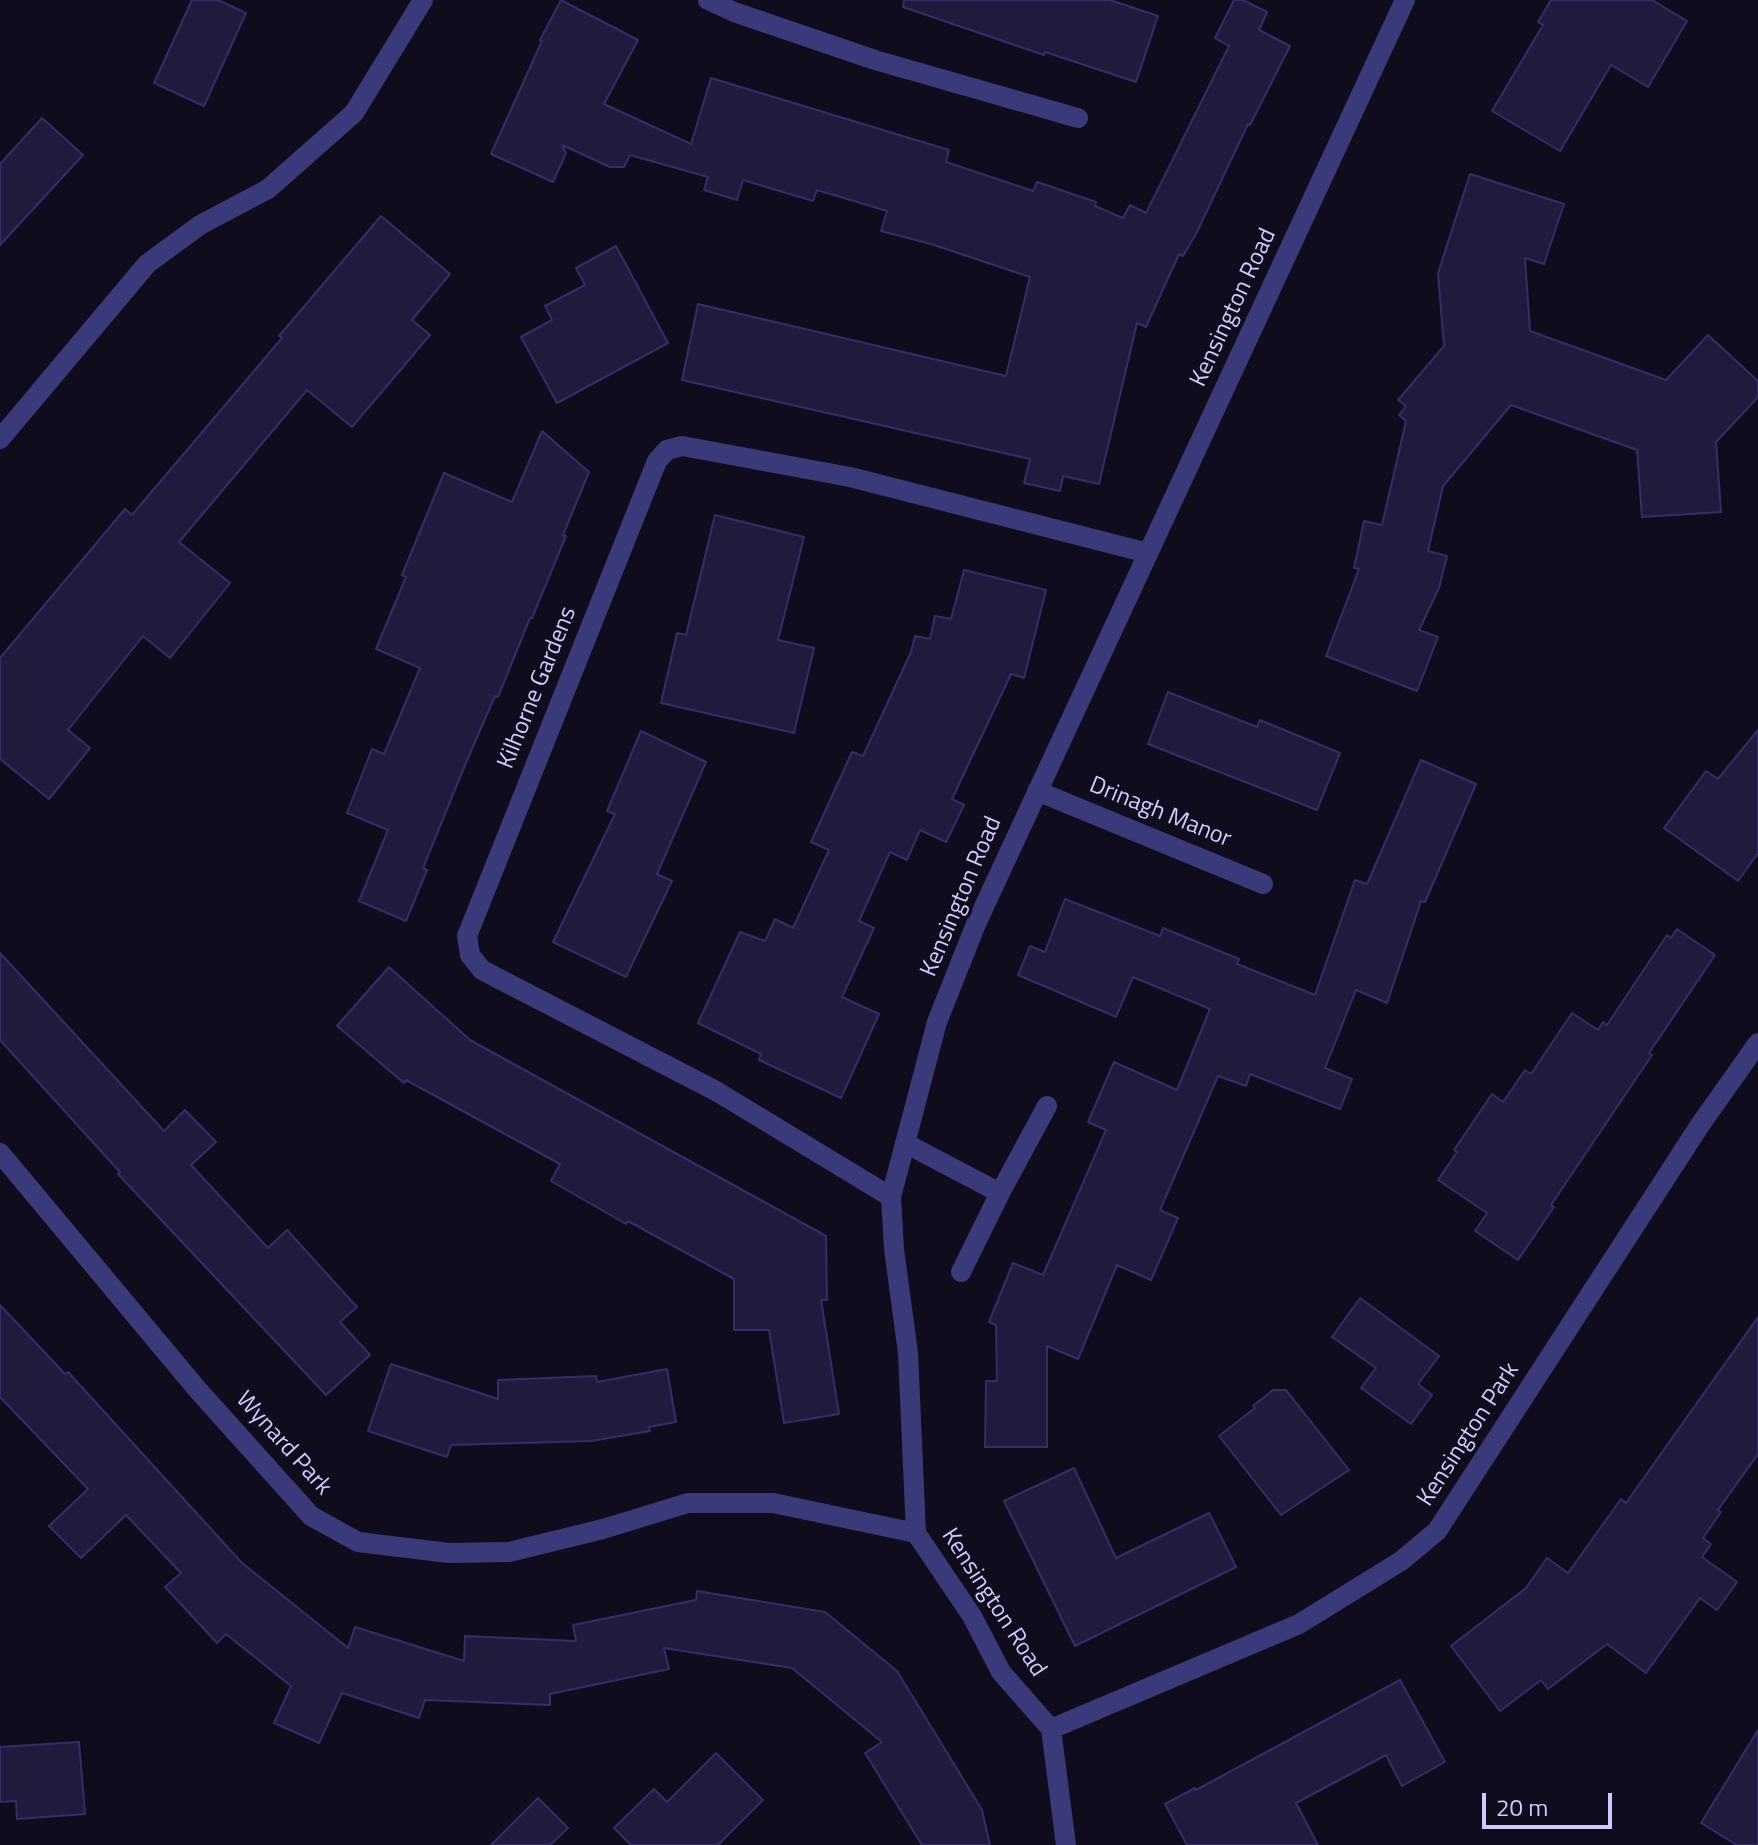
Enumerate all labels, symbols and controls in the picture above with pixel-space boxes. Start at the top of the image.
street label: Kensington Road [1185,224,1283,392]
street label: Kilhorne Gardens [492,603,584,773]
street label: Drinagh Manor [1085,771,1235,855]
street label: Kensington Road [915,813,1009,981]
street label: Kensington Park [1412,1358,1526,1512]
street label: Wynard Park [229,1386,337,1502]
street label: Kensington Road [934,1523,1052,1683]
scale bar [1486,1777,1616,1827]
text: 20 m [1496,1789,1548,1825]

